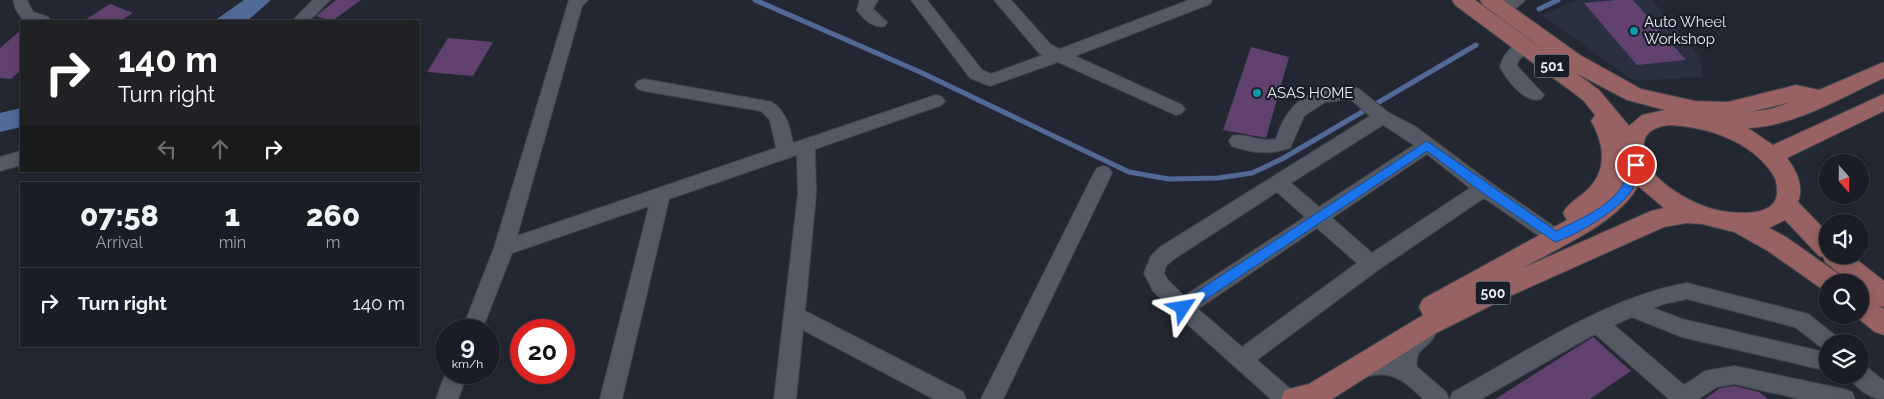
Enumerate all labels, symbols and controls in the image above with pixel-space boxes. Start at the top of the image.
place label: Auto Wheel Workshop [1644,13,1727,48]
marker: Auto Wheel Workshop [1628,25,1640,37]
text: 140 m [118,39,218,80]
icon: right [35,40,100,105]
road number: 501 [1534,54,1570,78]
text: Turn right [118,81,215,107]
place label: ASAS HOME [1267,84,1353,102]
marker: ASAS HOME [1251,87,1263,99]
icon: left [153,135,181,163]
icon: ahead [206,135,234,163]
icon: right [259,135,287,163]
pin [1615,144,1657,186]
icon: arrive [1622,151,1650,179]
north arrow [1819,154,1869,204]
map controls [1819,154,1869,384]
text: 07:58 [80,198,159,233]
text: 1 [225,198,240,233]
text: 260 [306,198,360,233]
button: sound [1819,214,1869,264]
text: Arrival [96,233,143,252]
text: min [219,233,246,252]
text: m [326,233,340,252]
button: search [1819,274,1869,324]
position arrow [1156,281,1208,333]
road number: 500 [1476,282,1510,304]
icon: right [35,289,63,317]
text: Turn right [78,292,167,314]
text: 140 m [353,292,405,314]
speed limit sign: 20 [510,319,575,384]
text: 9 [460,330,475,360]
button: layers [1819,334,1869,384]
text: km/h [452,357,483,371]

